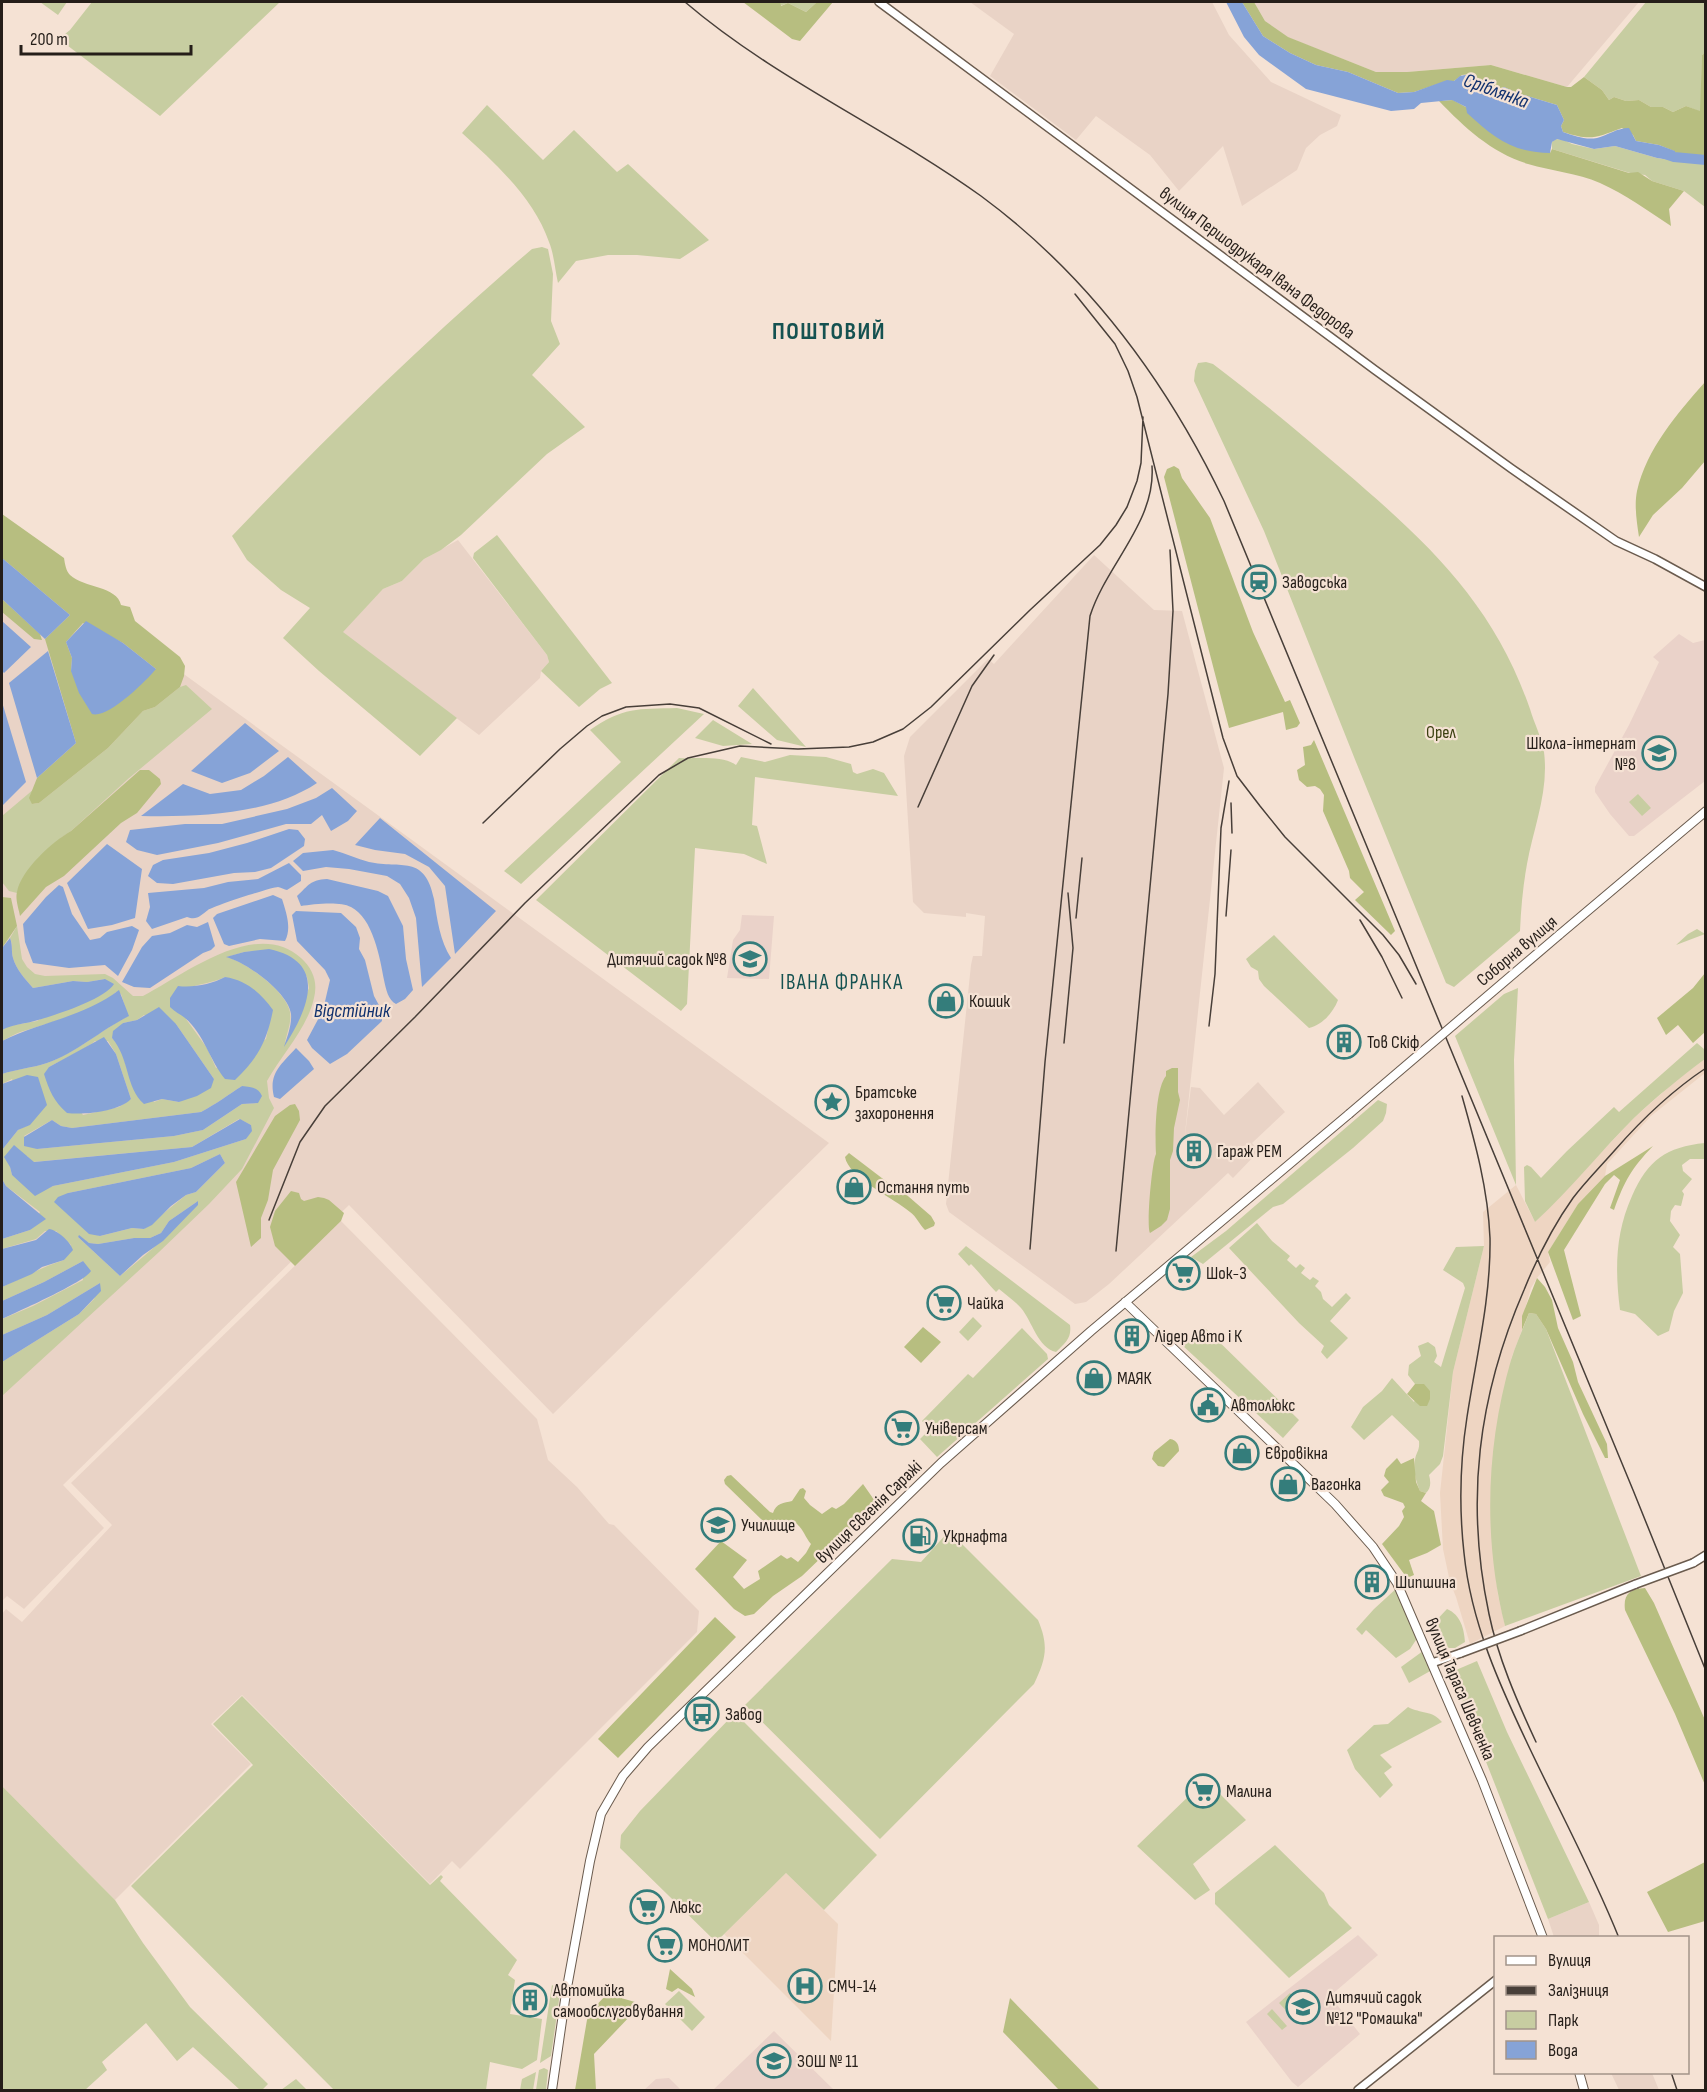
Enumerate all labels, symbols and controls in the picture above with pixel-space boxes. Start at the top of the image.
scale bar [21,18,190,56]
text: 200 m [30,29,68,50]
water label: Сріблянка [1460,68,1532,114]
street label: вулиця Першодрукаря Івана Федорова [1155,183,1359,343]
district label: ПОШТОВИЙ [772,317,886,346]
station icon: Заводська [1241,564,1277,600]
place label: Заводська [1282,572,1347,593]
park label: Орел [1426,722,1457,743]
place label: Школа-інтернат №8 [1526,733,1636,775]
school or university icon: Школа-інтернат №8 [1641,735,1677,771]
street label: Соборна вулиця [1473,911,1561,991]
school or university icon: Дитячий садок №8 [732,941,768,977]
place label: Дитячий садок №8 [607,949,727,970]
district label: ІВАНА ФРАНКА [780,970,904,995]
shop icon: Кошик [928,983,964,1019]
place label: Кошик [969,991,1010,1012]
water label: Відстійник [314,999,392,1023]
building icon: Тов Скіф [1326,1024,1362,1060]
place label: Тов Скіф [1367,1032,1420,1053]
place label: Братське захоронення [855,1082,934,1124]
place icon: Братське захоронення [814,1084,850,1120]
building icon: Гараж РЕМ [1176,1133,1212,1169]
place label: Гараж РЕМ [1217,1141,1282,1162]
shop icon: Остання путь [836,1169,872,1205]
place label: Остання путь [877,1177,970,1198]
supermarket icon: Шок-3 [1165,1255,1201,1291]
place label: Шок-3 [1206,1263,1247,1284]
supermarket icon: Чайка [926,1285,962,1321]
place label: Чайка [967,1293,1004,1314]
building icon: Лідер Авто і К [1114,1318,1150,1354]
place label: Лідер Авто і К [1154,1326,1243,1347]
shop icon: МАЯК [1076,1360,1112,1396]
place label: МАЯК [1117,1368,1153,1389]
public building icon: Автолюкс [1190,1387,1226,1423]
place label: Автолюкс [1230,1395,1295,1416]
supermarket icon: Універсам [884,1410,920,1446]
place label: Універсам [925,1418,988,1439]
shop icon: Євровікна [1224,1435,1260,1471]
place label: Євровікна [1265,1443,1328,1464]
street label: вулиця Євгенія Саражі [812,1456,926,1568]
shop icon: Вагонка [1270,1466,1306,1502]
place label: Вагонка [1311,1474,1361,1495]
school or university icon: Училище [700,1507,736,1543]
place label: Училище [741,1515,795,1536]
fuel station icon: Укрнафта [902,1518,938,1554]
place label: Укрнафта [943,1526,1008,1547]
building icon: Шипшина [1354,1564,1390,1600]
place label: Шипшина [1395,1572,1456,1593]
street label: вулиця Тараса Шевченка [1421,1615,1499,1763]
bus stop icon: Завод [684,1696,720,1732]
place label: Завод [725,1704,762,1725]
supermarket icon: Малина [1185,1773,1221,1809]
place label: Малина [1226,1781,1272,1802]
supermarket icon: Люкс [629,1889,665,1925]
place label: Люкс [669,1897,702,1918]
supermarket icon: МОНОЛИТ [647,1927,683,1963]
place label: МОНОЛИТ [688,1935,750,1956]
legend [1494,1936,1689,2074]
text: Вулиця [1548,1950,1591,1971]
hospital icon: СМЧ-14 [787,1968,823,2004]
place label: СМЧ-14 [828,1976,877,1997]
place label: Автомийка самообслуговування [552,1980,683,2022]
text: Залізниця [1548,1980,1609,2001]
building icon: Автомийка самообслуговування [512,1982,548,2018]
place label: Дитячий садок №12 "Ромашка" [1326,1987,1423,2029]
school or university icon: Дитячий садок №12 "Ромашка" [1285,1989,1321,2025]
text: Парк [1548,2010,1579,2031]
text: Вода [1548,2040,1578,2061]
school or university icon: ЗОШ № 11 [756,2043,792,2079]
place label: ЗОШ № 11 [797,2051,859,2072]

